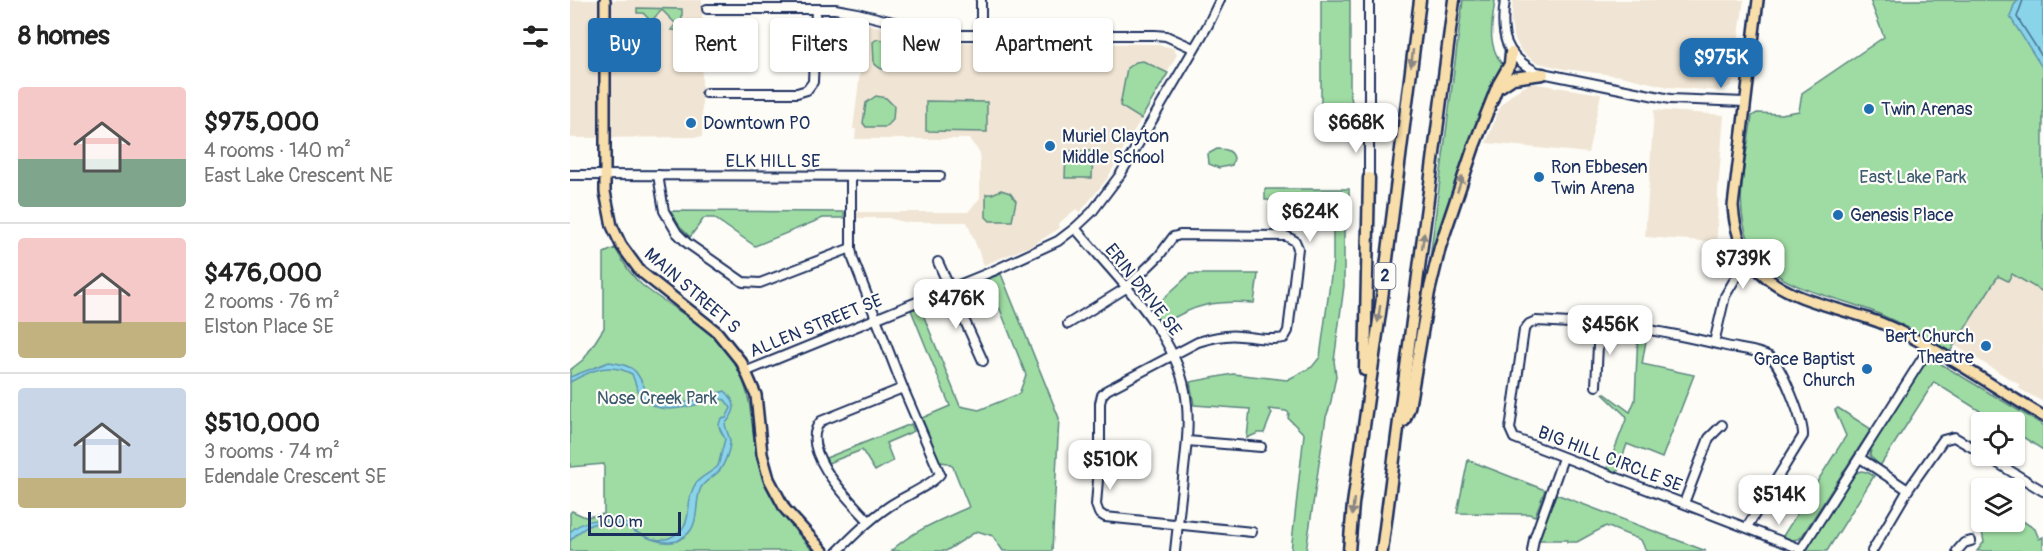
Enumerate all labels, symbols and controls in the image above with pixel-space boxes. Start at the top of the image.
chip: Buy [588,18,661,72]
chip: Rent [673,18,758,72]
chip: Filters [770,18,869,72]
chip: New [881,18,961,72]
chip: Apartment [973,18,1113,72]
text: 8 homes [18,20,110,52]
icon: filters [519,20,552,53]
pin: $975K [1679,38,1763,89]
text: $975K [1694,45,1748,70]
one-way arrow [1408,49,1417,68]
place label: Twin Arenas [1881,98,1973,121]
marker: Twin Arenas [1862,102,1876,116]
pin: $668K [1314,103,1398,154]
text: $975,000 [204,106,319,138]
text: $668K [1328,110,1384,135]
icon: home [66,111,138,183]
place label: Downtown PO [703,112,810,135]
marker: Downtown PO [684,116,698,130]
place label: Muriel Clayton Middle School [1062,125,1169,169]
text: 4 rooms · 140 m² [204,138,351,163]
marker: Muriel Clayton Middle School [1043,139,1057,153]
street label: ELK HILL SE [726,150,820,173]
place label: Ron Ebbesen Twin Arena [1551,156,1648,200]
text: East Lake Crescent NE [204,163,393,188]
park label: East Lake Park [1859,166,1967,189]
marker: Ron Ebbesen Twin Arena [1532,170,1546,184]
one-way arrow [1455,175,1465,193]
pin: $624K [1268,192,1352,243]
text: $624K [1281,199,1339,224]
place label: Genesis Place [1850,204,1953,227]
marker: Genesis Place [1831,208,1845,222]
one-way arrow [1418,231,1427,250]
street label: ERIN DRIVE SE [1100,239,1186,341]
pin: $739K [1701,239,1785,290]
street label: MAIN STREET S [639,243,745,339]
text: $739K [1716,246,1770,271]
text: $476,000 [204,257,322,289]
icon: home [66,262,138,334]
road number: 2 [1374,263,1396,289]
pin: $476K [914,279,998,330]
text: $476K [928,286,984,311]
text: 2 rooms · 76 m² [204,289,340,314]
street label: ALLEN STREET SE [746,289,886,363]
one-way arrow [1375,305,1384,324]
pin: $456K [1568,305,1652,356]
text: $456K [1582,312,1638,337]
text: Elston Place SE [204,314,334,339]
place label: Bert Church Theatre [1885,325,1974,369]
marker: Bert Church Theatre [1979,339,1993,353]
place label: Grace Baptist Church [1754,348,1856,392]
marker: Grace Baptist Church [1860,362,1874,376]
park label: Nose Creek Park [597,387,718,410]
text: $510,000 [204,407,320,439]
icon: home [66,412,138,484]
map controls [1971,412,2025,532]
button: locate [1971,412,2025,466]
street label: BIG HILL CIRCLE SE [1535,421,1685,497]
text: 3 rooms · 74 m² [204,439,340,464]
pin: $510K [1068,440,1152,491]
text: $510K [1082,447,1138,472]
text: Edendale Crescent SE [204,464,386,489]
pin: $514K [1737,475,1821,526]
button: layers [1971,478,2025,532]
text: $514K [1752,482,1806,507]
one-way arrow [1348,498,1357,517]
scale bar [588,509,681,536]
text: 100 m [597,512,643,532]

